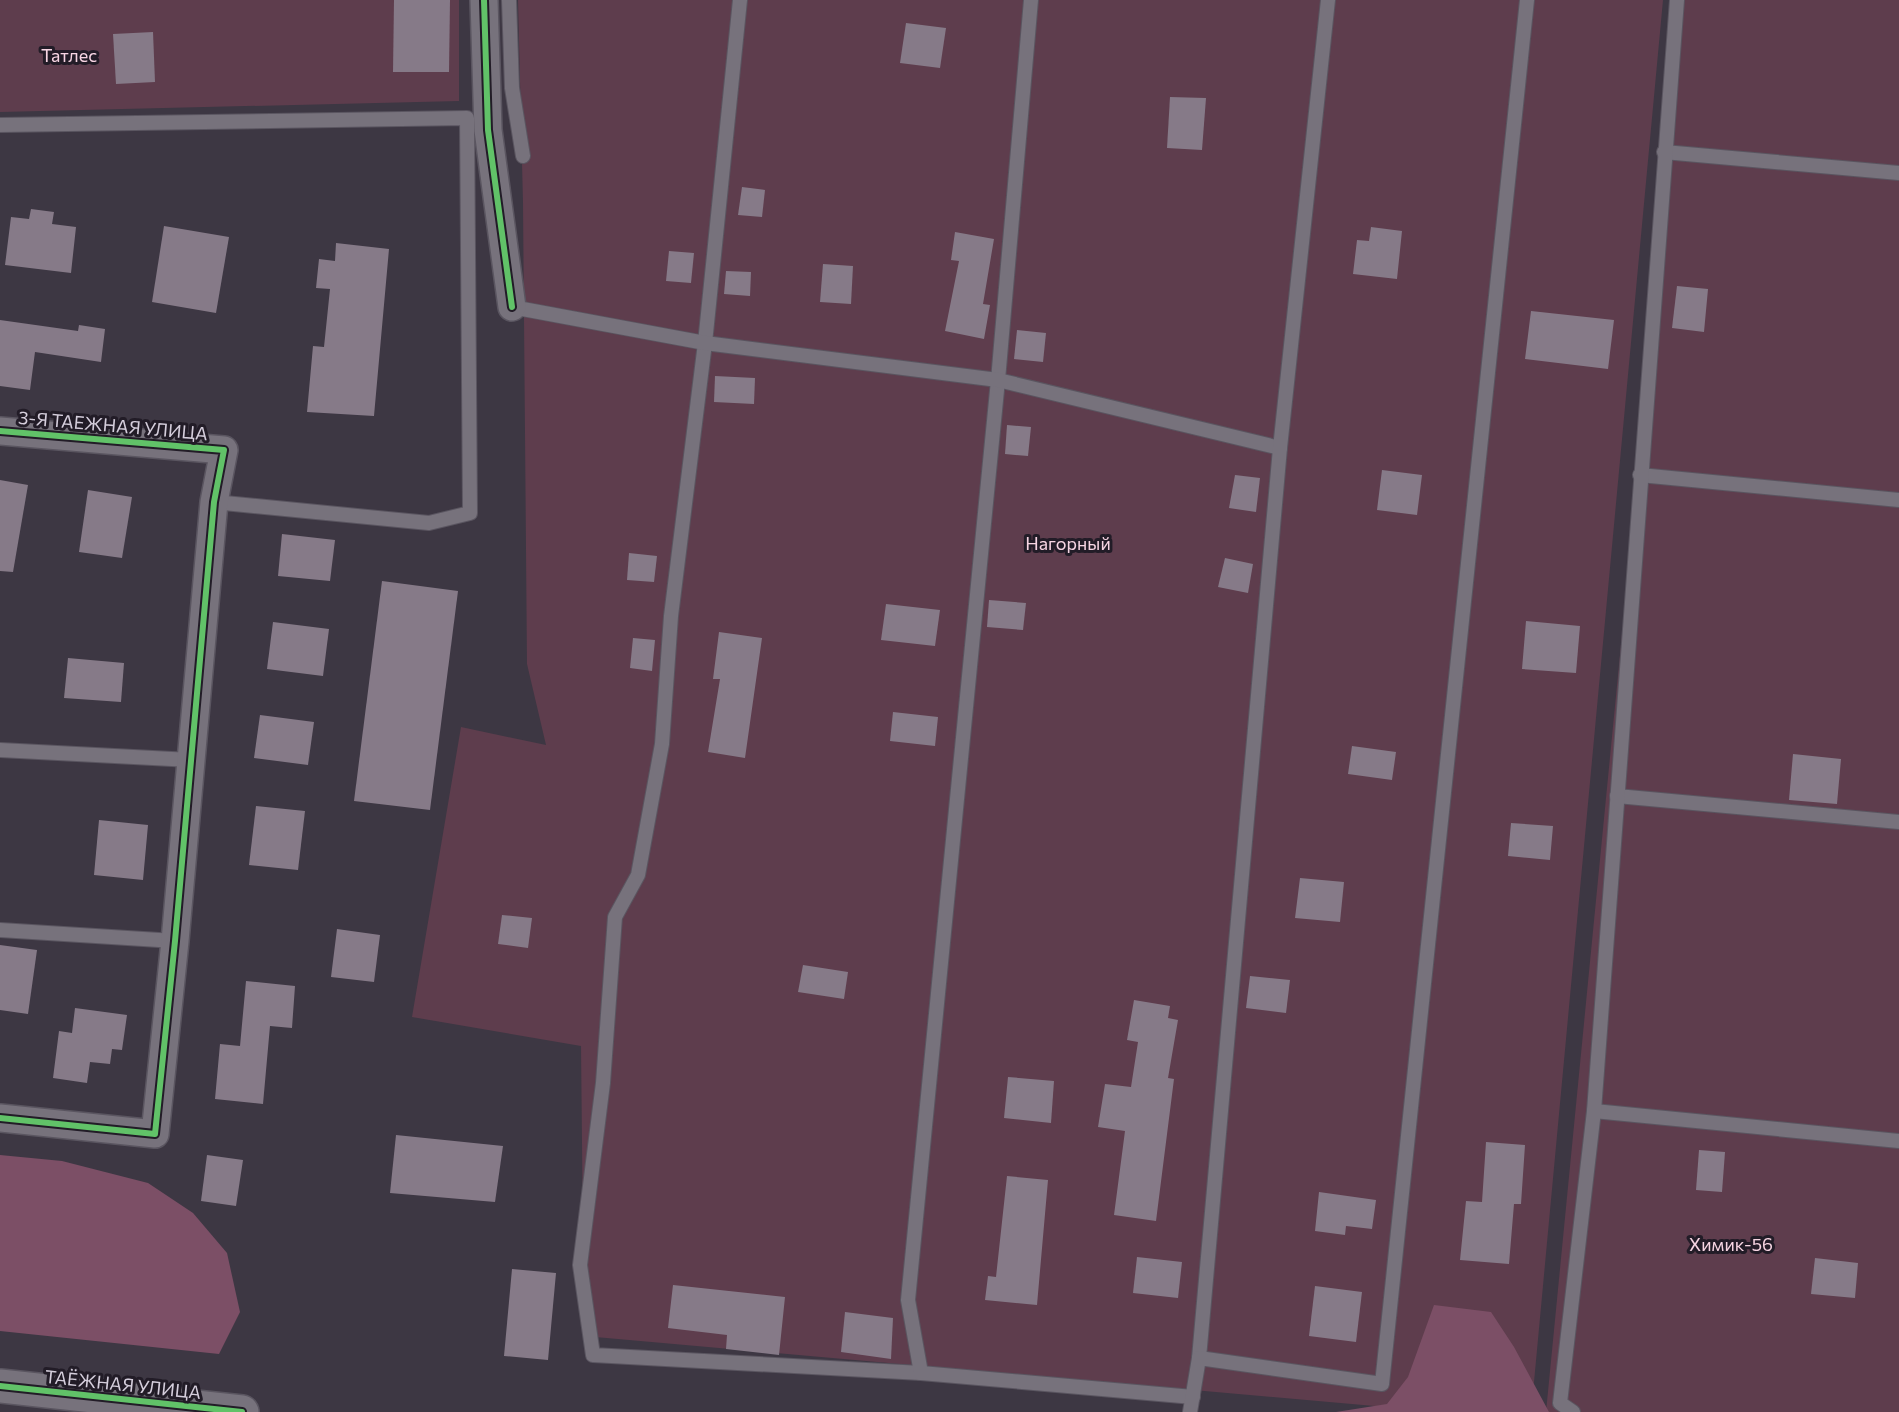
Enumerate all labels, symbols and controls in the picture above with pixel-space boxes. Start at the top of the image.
park label: Татлес [41,44,97,66]
street label: 3-Я ТАЕЖНАЯ УЛИЦА [17,406,209,444]
park label: Нагорный [1025,532,1111,554]
park label: Химик-56 [1689,1233,1773,1255]
street label: ТАЁЖНАЯ УЛИЦА [44,1365,202,1403]

